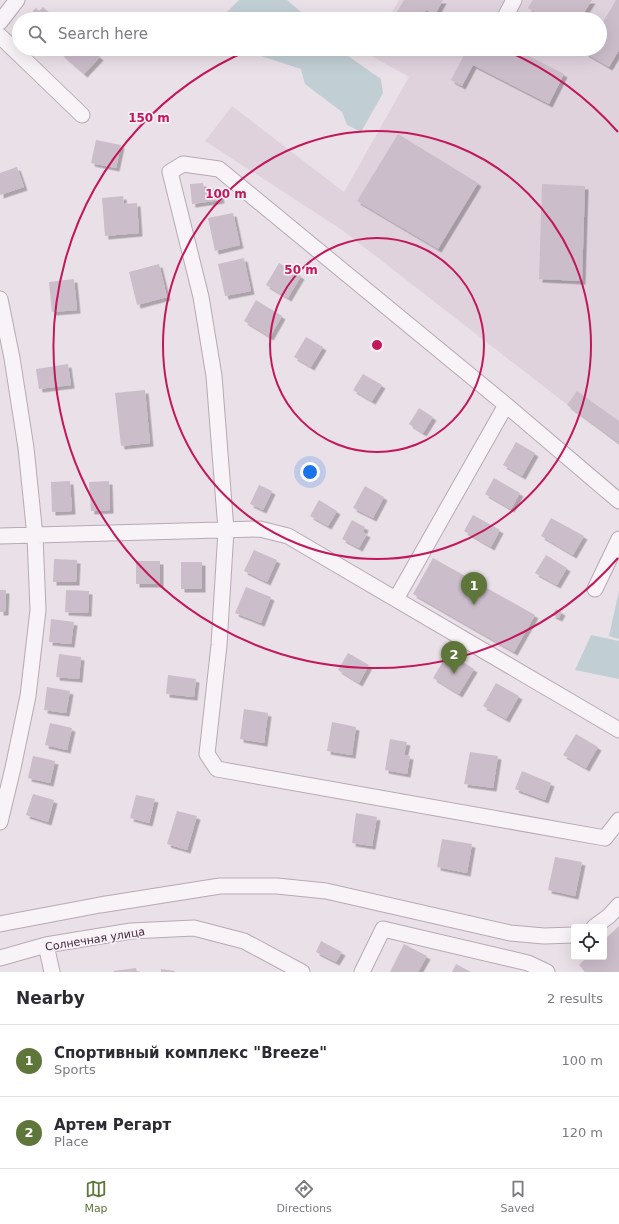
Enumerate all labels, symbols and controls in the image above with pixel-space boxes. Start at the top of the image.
search box [12,12,607,56]
icon: search [26,23,48,45]
text: Search here [58,25,148,43]
text: 150 m [128,111,170,125]
text: 100 m [205,187,247,201]
text: 50 m [284,263,318,277]
centre of rings [370,338,384,352]
your location [300,462,320,482]
pin: 1 [461,572,487,605]
pin: 2 [441,641,467,674]
map controls [571,924,607,960]
button: locate [571,924,607,960]
street label: Солнечная улица [44,925,146,954]
text: Nearby [16,988,85,1008]
text: 2 results [547,991,603,1006]
text: Спортивный комплекс "Breeze" [54,1044,327,1062]
text: 1 [24,1053,34,1068]
text: 100 m [561,1053,603,1068]
text: Sports [54,1062,96,1077]
text: Артем Регарт [54,1116,171,1134]
text: 2 [24,1125,34,1140]
text: 120 m [561,1125,603,1140]
text: Place [54,1134,89,1149]
tab: Map [84,1178,108,1215]
tab: Directions [276,1178,332,1215]
tab: Saved [501,1178,535,1215]

